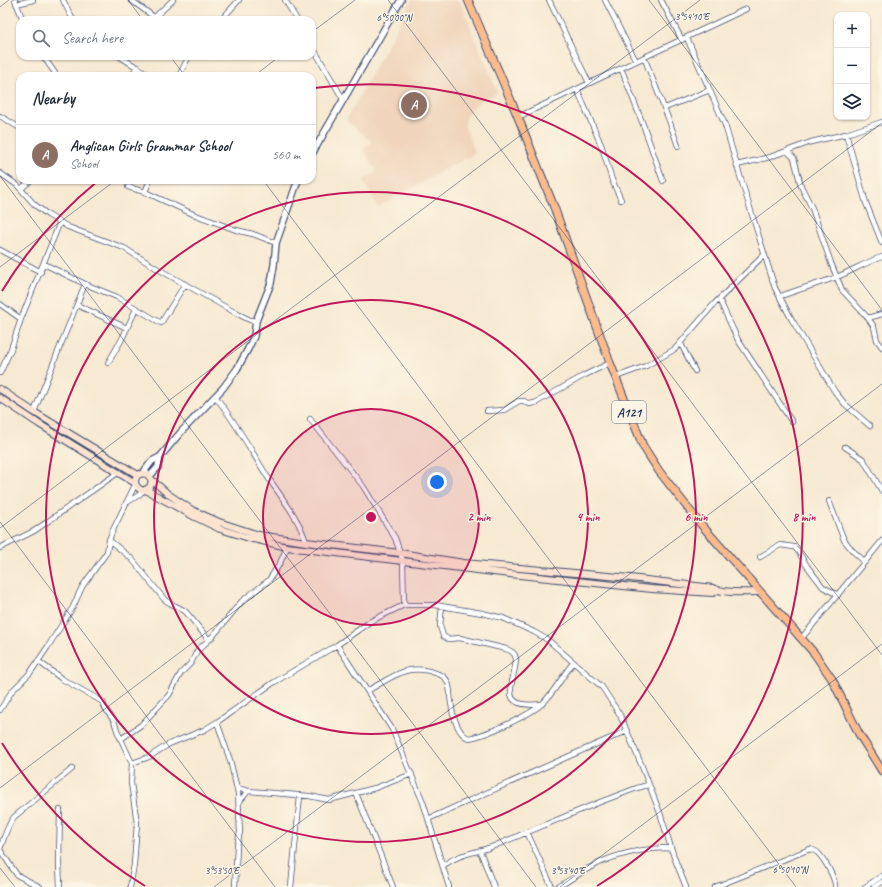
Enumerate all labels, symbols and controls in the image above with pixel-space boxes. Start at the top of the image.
text: 3°54'10"E [675,10,711,23]
text: 6°50'00"N [377,11,413,24]
map controls [834,12,870,120]
button: + [834,12,870,48]
search box [16,16,316,60]
icon: search [30,27,52,49]
text: Search here [62,29,123,48]
button: − [834,48,870,84]
button: layers [834,84,870,120]
text: Nearby [32,88,75,109]
pin: A [401,90,427,120]
text: Anglican Girls Grammar School [70,137,231,156]
text: A [42,147,48,163]
text: 560 m [272,147,300,163]
text: School [70,156,98,172]
road number: A121 [612,401,646,423]
your location [427,472,447,492]
text: 2 min [468,509,491,525]
text: 4 min [577,509,600,525]
text: 6 min [684,509,708,525]
text: 8 min [793,509,816,525]
centre of rings [364,510,378,524]
text: 6°50'10"N [773,863,809,876]
text: 3°53'50"E [205,864,241,877]
text: 3°53'40"E [551,864,587,877]

